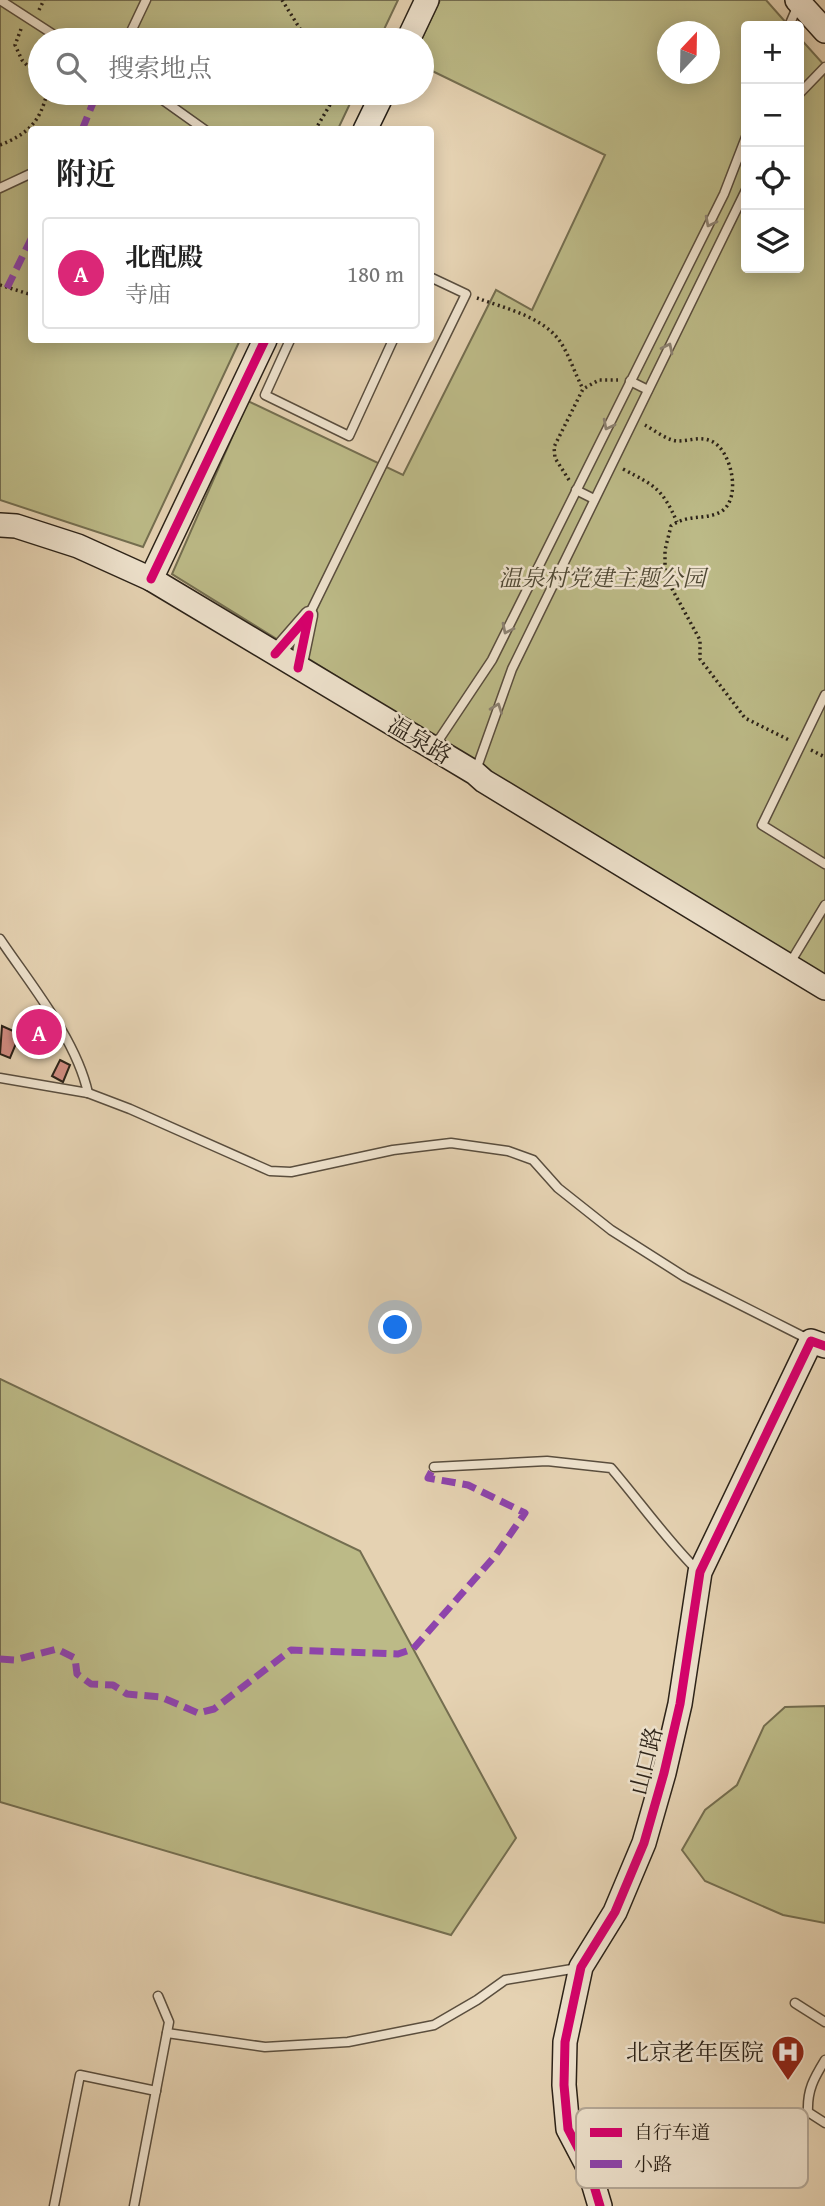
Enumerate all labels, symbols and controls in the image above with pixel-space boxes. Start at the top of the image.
north arrow [657,21,720,84]
map controls [741,21,804,273]
button: + [741,21,804,84]
search box [28,28,434,105]
icon: search [52,48,90,86]
text: 搜索地点 [108,48,212,87]
button: − [741,84,804,147]
button: locate [741,147,804,210]
text: 附近 [56,151,116,195]
button: layers [741,210,804,273]
one-way arrow [704,215,718,227]
text: 北配殿 [125,237,203,276]
text: A [74,257,88,290]
text: 180 m [347,257,404,290]
text: 寺庙 [125,277,171,310]
one-way arrow [660,343,674,355]
one-way arrow [602,418,616,430]
park label: 温泉村党建主题公园 [499,561,710,594]
one-way arrow [501,622,515,634]
one-way arrow [489,703,503,715]
street label: 温泉路 [382,708,458,771]
pin: A [16,1006,62,1058]
your location [378,1310,412,1344]
street label: 山口路 [621,1723,670,1798]
hospital icon: 北京老年医院 [769,2033,807,2082]
place label: 北京老年医院 [626,2035,764,2068]
legend [576,2108,808,2188]
text: 自行车道 [634,2118,710,2146]
text: 小路 [634,2150,672,2178]

